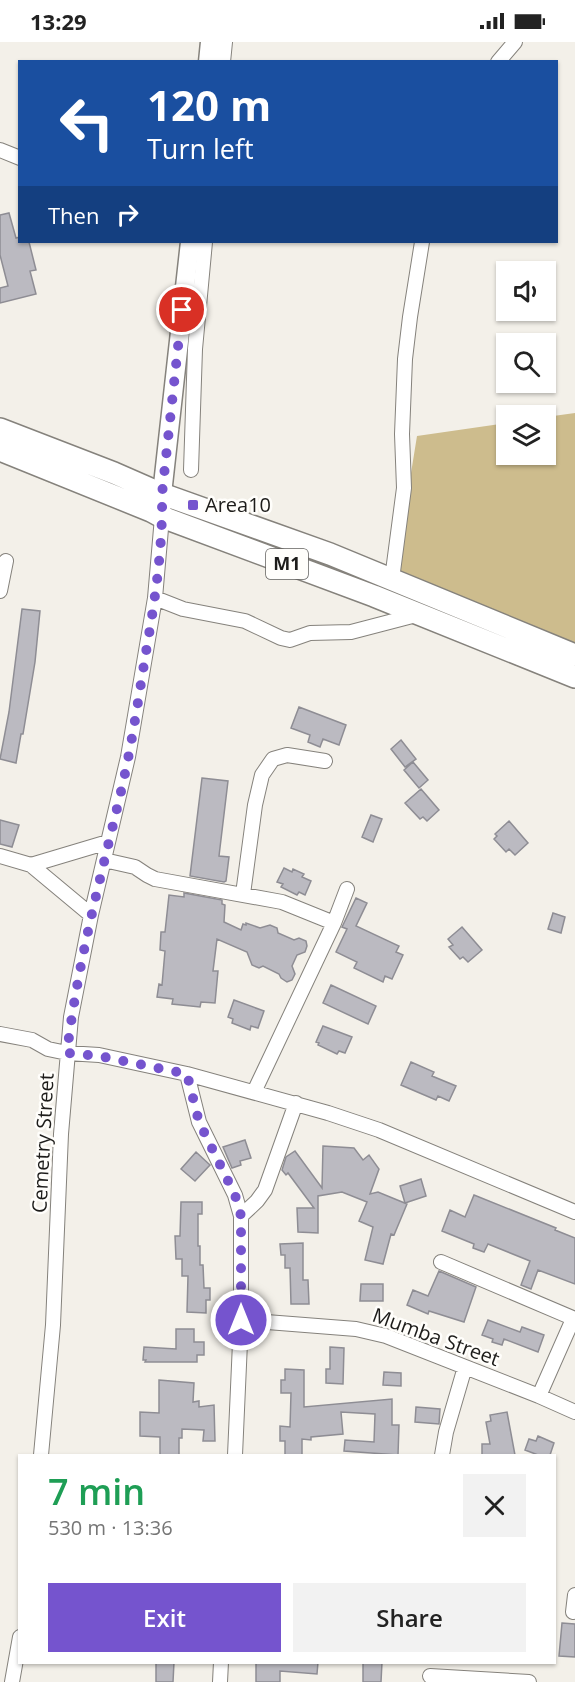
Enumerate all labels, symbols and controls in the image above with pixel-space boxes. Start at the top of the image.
text: 13:29 [30,6,87,36]
text: 120 m [147,76,271,133]
icon: left [48,84,126,162]
text: Turn left [147,130,254,167]
icon: right [111,198,144,231]
text: Then [48,200,99,230]
map controls [496,261,556,465]
button: sound [496,261,556,321]
pin [156,284,207,335]
icon: arrive [165,293,198,326]
button: search [496,333,556,393]
button: layers [496,405,556,465]
place label: Area10 [205,491,271,518]
marker: Area10 [186,498,200,512]
road number: M1 [266,549,308,579]
street label: Cemetry Street [25,1072,60,1214]
position arrow [209,1288,273,1352]
street label: Mumba Street [369,1301,503,1372]
text: 7 min [48,1467,145,1516]
button: close [463,1474,526,1537]
text: 530 m · 13:36 [48,1514,173,1541]
button: Exit [48,1583,281,1652]
button: Share [293,1583,526,1652]

